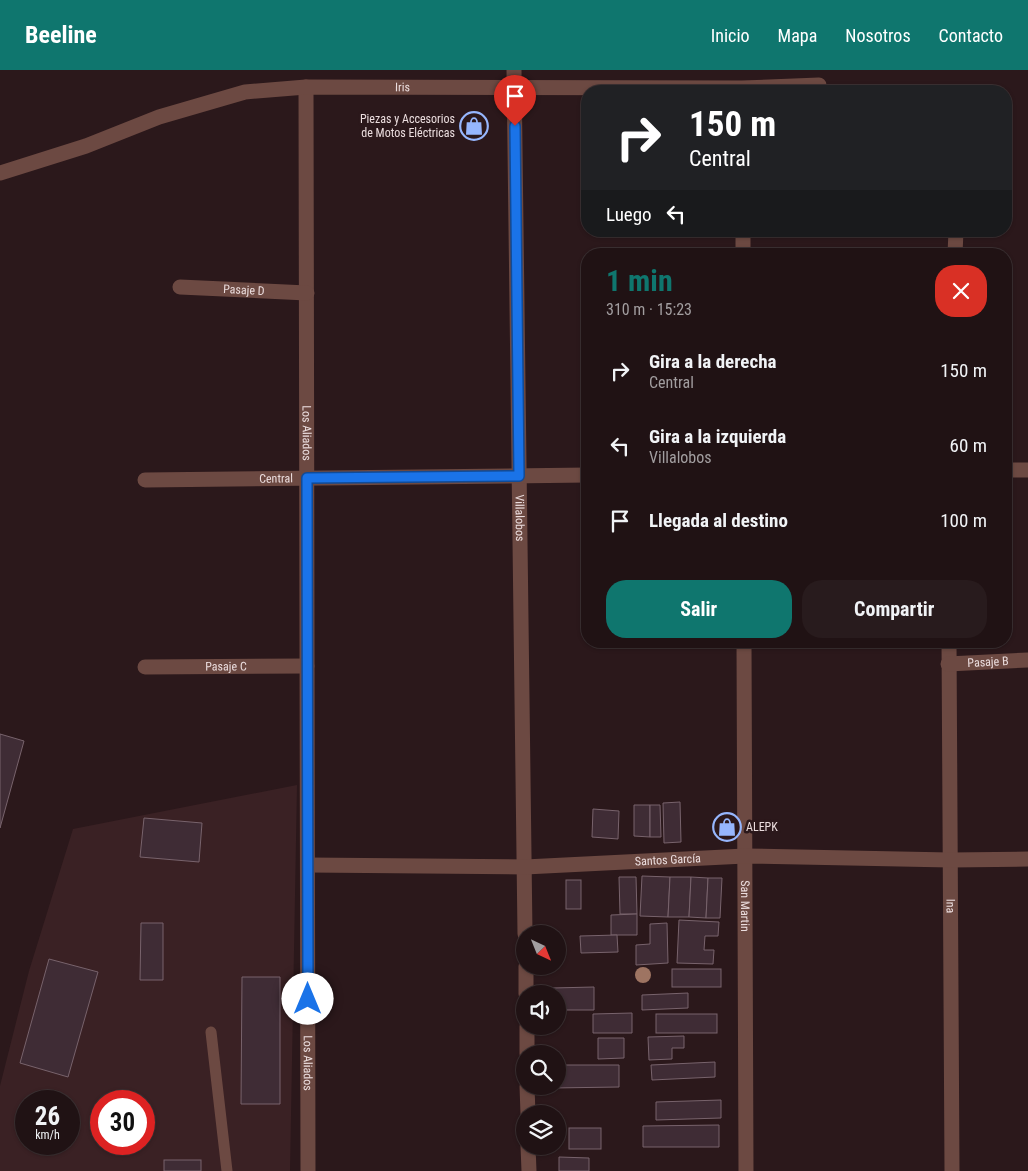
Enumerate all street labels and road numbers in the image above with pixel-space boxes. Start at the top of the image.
street label: Iris [395,80,410,94]
street label: Pasaje D [223,282,265,298]
street label: Los Aliados [300,405,314,461]
street label: Central [259,471,293,486]
street label: Villalobos [512,494,527,542]
street label: Pasaje B [967,654,1009,670]
street label: Pasaje C [205,659,247,674]
street label: Santos García [634,851,701,868]
street label: San Martin [738,880,752,932]
street label: Ina [943,899,958,914]
street label: Los Aliados [301,1035,315,1091]

